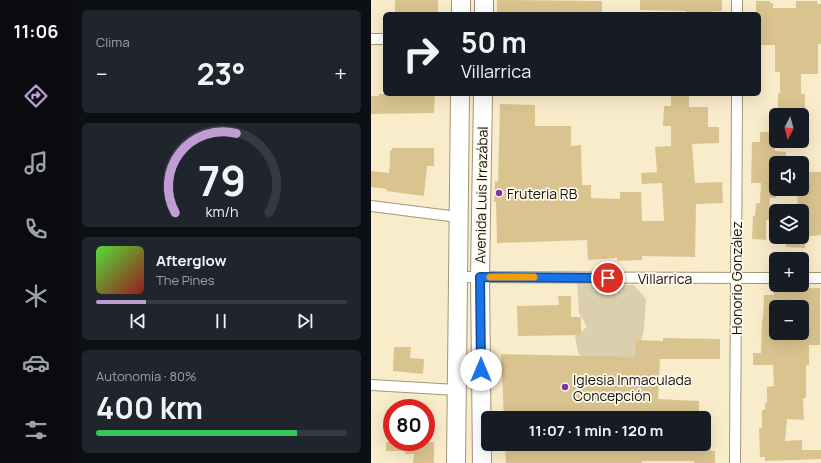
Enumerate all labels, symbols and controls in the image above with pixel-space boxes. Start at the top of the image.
text: 11:06 [14,19,58,43]
text: 50 m [461,23,527,61]
icon: right [395,28,447,80]
text: Clima [96,33,130,51]
text: 23° [197,53,246,94]
text: − [96,59,108,89]
text: + [334,59,347,89]
text: Villarrica [461,59,531,83]
icon: directions [22,82,50,110]
north arrow [769,108,809,148]
map controls [769,108,809,340]
street label: Avenida Luis Irrazábal [470,126,492,264]
icon: music [22,149,50,177]
text: 79 [197,152,246,208]
button: sound [769,156,809,196]
place label: Fruteria RB [507,184,578,203]
marker: Fruteria RB [494,188,504,198]
text: km/h [205,202,238,221]
button: layers [769,204,809,244]
icon: phone [22,215,50,243]
street label: Honorio González [727,221,746,335]
text: Afterglow [156,250,227,271]
button: + [769,252,809,292]
pin [591,261,625,295]
icon: arrive [597,267,619,289]
street label: Villarrica [638,269,692,288]
text: The Pines [156,271,215,289]
icon: climate [22,282,50,310]
button: − [769,300,809,340]
icon: previous [127,310,149,332]
icon: pause [210,310,232,332]
icon: next [294,310,316,332]
icon: car [22,349,50,377]
position arrow [460,349,502,391]
text: Autonomía · 80% [96,367,197,385]
place label: Iglesia Inmaculada Concepción [573,370,692,405]
marker: Iglesia Inmaculada Concepción [560,382,570,392]
text: 400 km [96,387,203,428]
speed limit sign: 80 [383,399,435,451]
icon: filters [22,416,50,444]
text: 11:07 · 1 min · 120 m [529,420,663,441]

